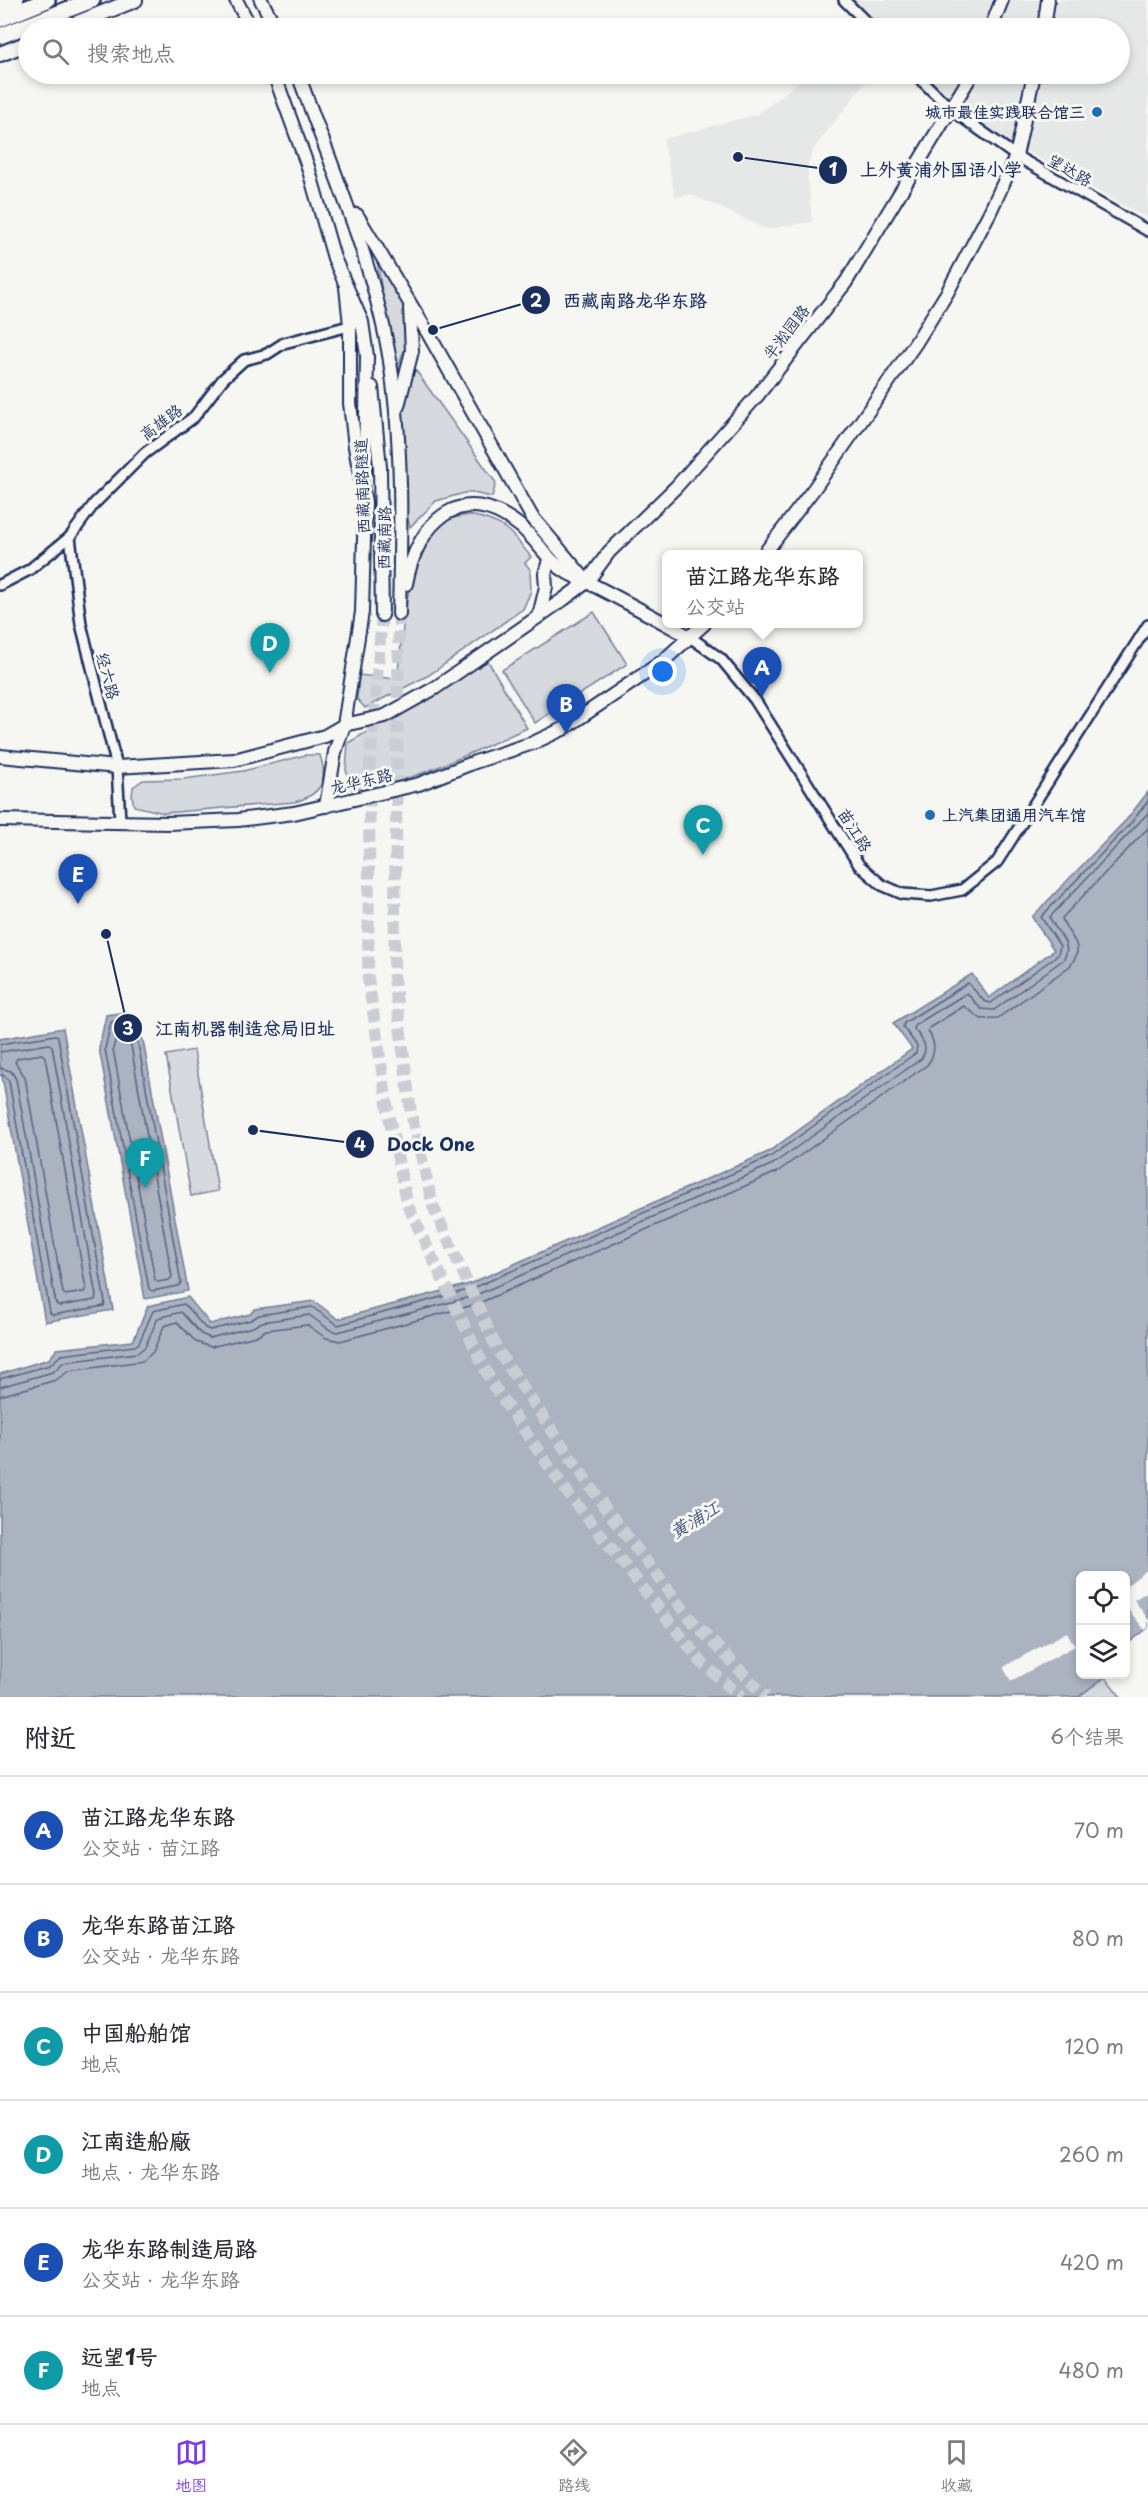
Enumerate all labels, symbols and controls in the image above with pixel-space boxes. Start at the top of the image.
search box [18,18,1130,84]
icon: search [39,35,72,68]
text: 搜索地点 [87,35,175,68]
place label: 城市最佳实践联合馆三 [925,99,1085,123]
marker: 城市最佳实践联合馆三 [1090,105,1104,119]
street label: 望达路 [1044,147,1097,191]
callout: 上外黄浦外国语小学 [818,152,1034,188]
text: 1 [829,155,838,182]
text: 上外黄浦外国语小学 [860,155,1022,182]
callout: 西藏南路龙华东路 [521,282,719,318]
text: 2 [530,286,543,313]
text: 西藏南路龙华东路 [563,286,707,313]
street label: 半淞园路 [756,299,814,364]
street label: 高雄路 [134,397,187,445]
street label: 西藏南路隧道 [347,438,375,534]
street label: 西藏南路 [370,506,396,570]
popup [662,550,863,628]
text: 苗江路龙华东路 [685,558,840,591]
text: 公交站 [685,591,745,621]
pin: D [250,624,290,673]
pin: A [742,648,782,697]
street label: 经六路 [91,649,127,702]
your location [648,657,677,686]
pin: B [546,684,586,734]
street label: 龙华东路 [327,761,395,799]
place label: 上汽集团通用汽车馆 [942,802,1086,826]
street label: 苗江路 [833,803,879,856]
pin: C [684,806,722,855]
marker: 上汽集团通用汽车馆 [923,808,937,822]
pin: E [58,854,98,904]
callout: 江南机器制造总局旧址 [113,1010,347,1046]
text: 3 [122,1014,134,1041]
text: 江南机器制造总局旧址 [155,1014,335,1041]
callout: Dock One [345,1126,487,1162]
text: 4 [354,1130,366,1157]
text: Dock One [387,1130,475,1157]
pin: F [126,1138,164,1188]
water label: 黄浦江 [664,1493,725,1544]
map controls [1076,1571,1130,1679]
button: locate [1076,1571,1130,1625]
button: layers [1076,1625,1130,1679]
text: 附近 [24,1717,76,1756]
text: 6个结果 [1050,1721,1124,1751]
text: 苗江路龙华东路 [81,1799,235,1832]
text: A [36,1815,51,1845]
text: 70 m [1074,1815,1124,1845]
text: 公交站 · 苗江路 [81,1832,220,1862]
text: 龙华东路苗江路 [81,1907,235,1940]
text: B [37,1923,50,1953]
text: 80 m [1072,1923,1124,1953]
text: 公交站 · 龙华东路 [81,1940,240,1970]
text: 中国船舶馆 [81,2015,191,2048]
text: C [36,2031,51,2061]
text: 120 m [1065,2031,1124,2061]
text: 地点 [81,2048,121,2078]
text: 江南造船廠 [81,2123,191,2156]
text: D [36,2139,51,2169]
text: 260 m [1059,2139,1124,2169]
text: 地点 · 龙华东路 [81,2156,220,2186]
text: 龙华东路制造局路 [81,2231,257,2264]
text: E [37,2247,50,2277]
text: 420 m [1060,2247,1124,2277]
text: 公交站 · 龙华东路 [81,2264,240,2294]
text: 远望1号 [81,2339,158,2372]
text: F [38,2355,49,2385]
text: 480 m [1059,2355,1124,2385]
text: 地点 [81,2372,121,2402]
tab: 地图 [175,2436,208,2496]
tab: 路线 [557,2436,590,2496]
tab: 收藏 [940,2436,973,2496]

